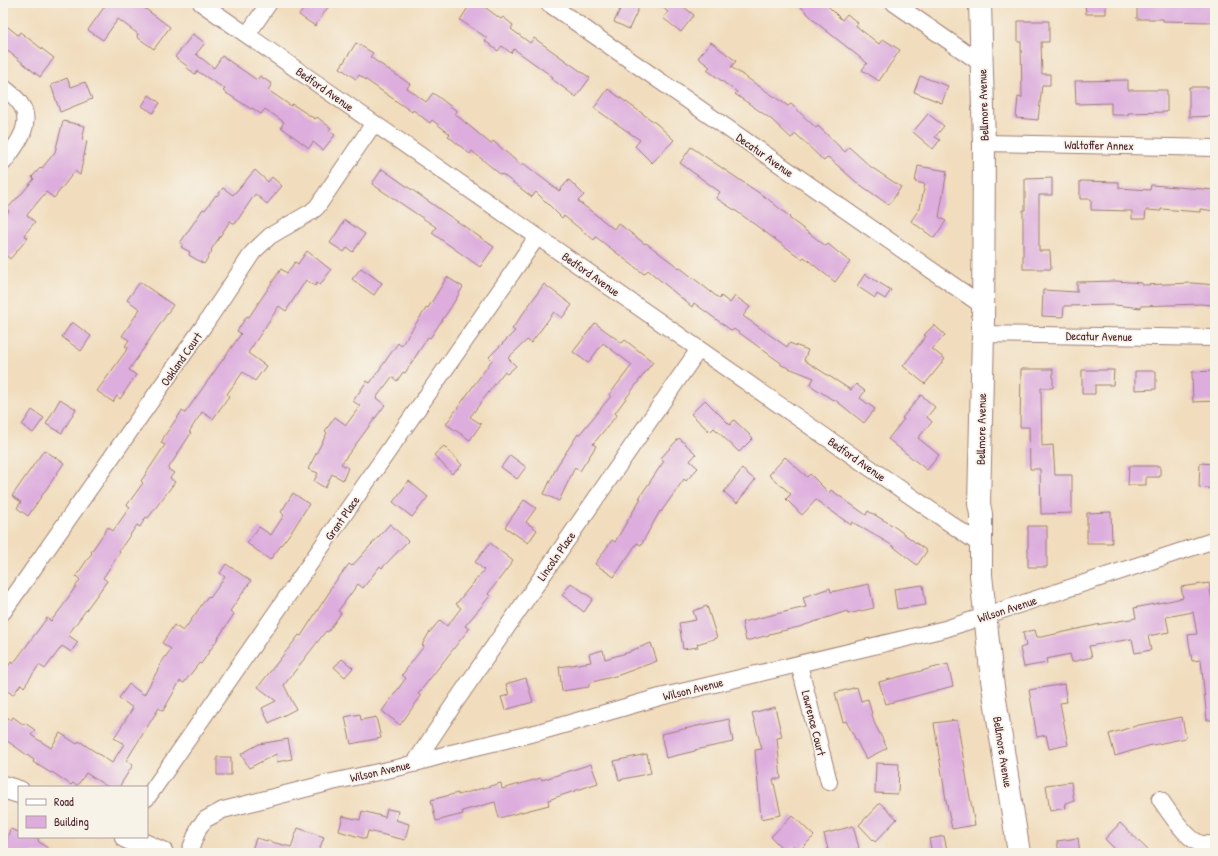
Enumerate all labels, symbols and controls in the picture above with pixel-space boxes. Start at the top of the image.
street label: Bedford Avenue [293,63,358,115]
street label: Bellmore Avenue [973,69,993,141]
street label: Decatur Avenue [733,129,797,181]
street label: Waltoffer Annex [1064,136,1134,154]
street label: Bedford Avenue [559,248,624,300]
street label: Decatur Avenue [1066,327,1133,345]
street label: Oakland Court [156,328,206,389]
street label: Bellmore Avenue [972,393,990,465]
street label: Bedford Avenue [825,433,890,485]
street label: Grant Place [321,492,364,544]
street label: Lincoln Place [533,528,579,584]
street label: Wilson Avenue [975,591,1039,627]
street label: Wilson Avenue [661,673,725,705]
street label: Lawrence Court [798,689,831,758]
street label: Bellmore Avenue [989,715,1017,789]
street label: Wilson Avenue [348,756,412,786]
legend [18,786,148,838]
text: Road [54,793,74,810]
text: Building [54,813,89,830]

